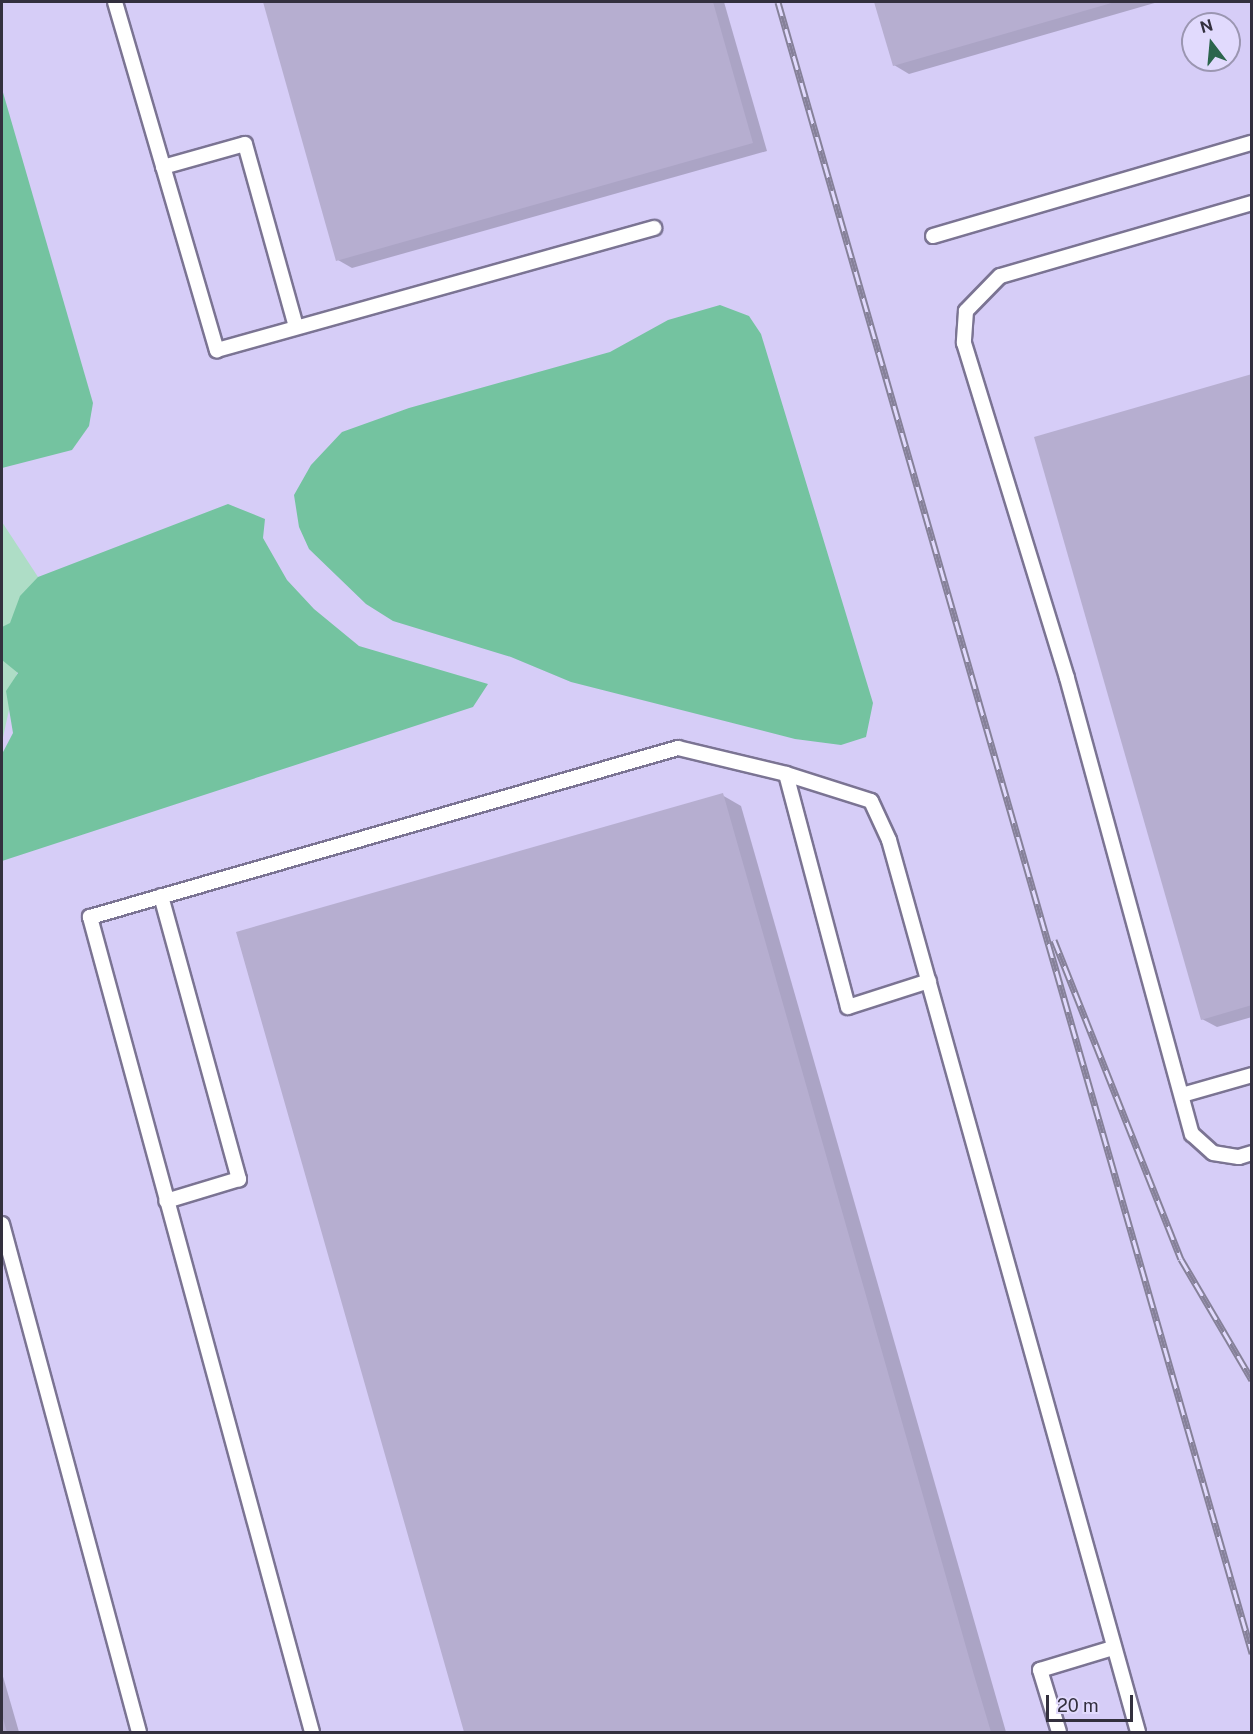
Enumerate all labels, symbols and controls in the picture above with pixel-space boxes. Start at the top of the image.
north arrow [1181,12,1241,72]
text: N [1198,15,1215,37]
scale bar [1049,1683,1136,1721]
text: 20 m [1057,1695,1099,1716]

